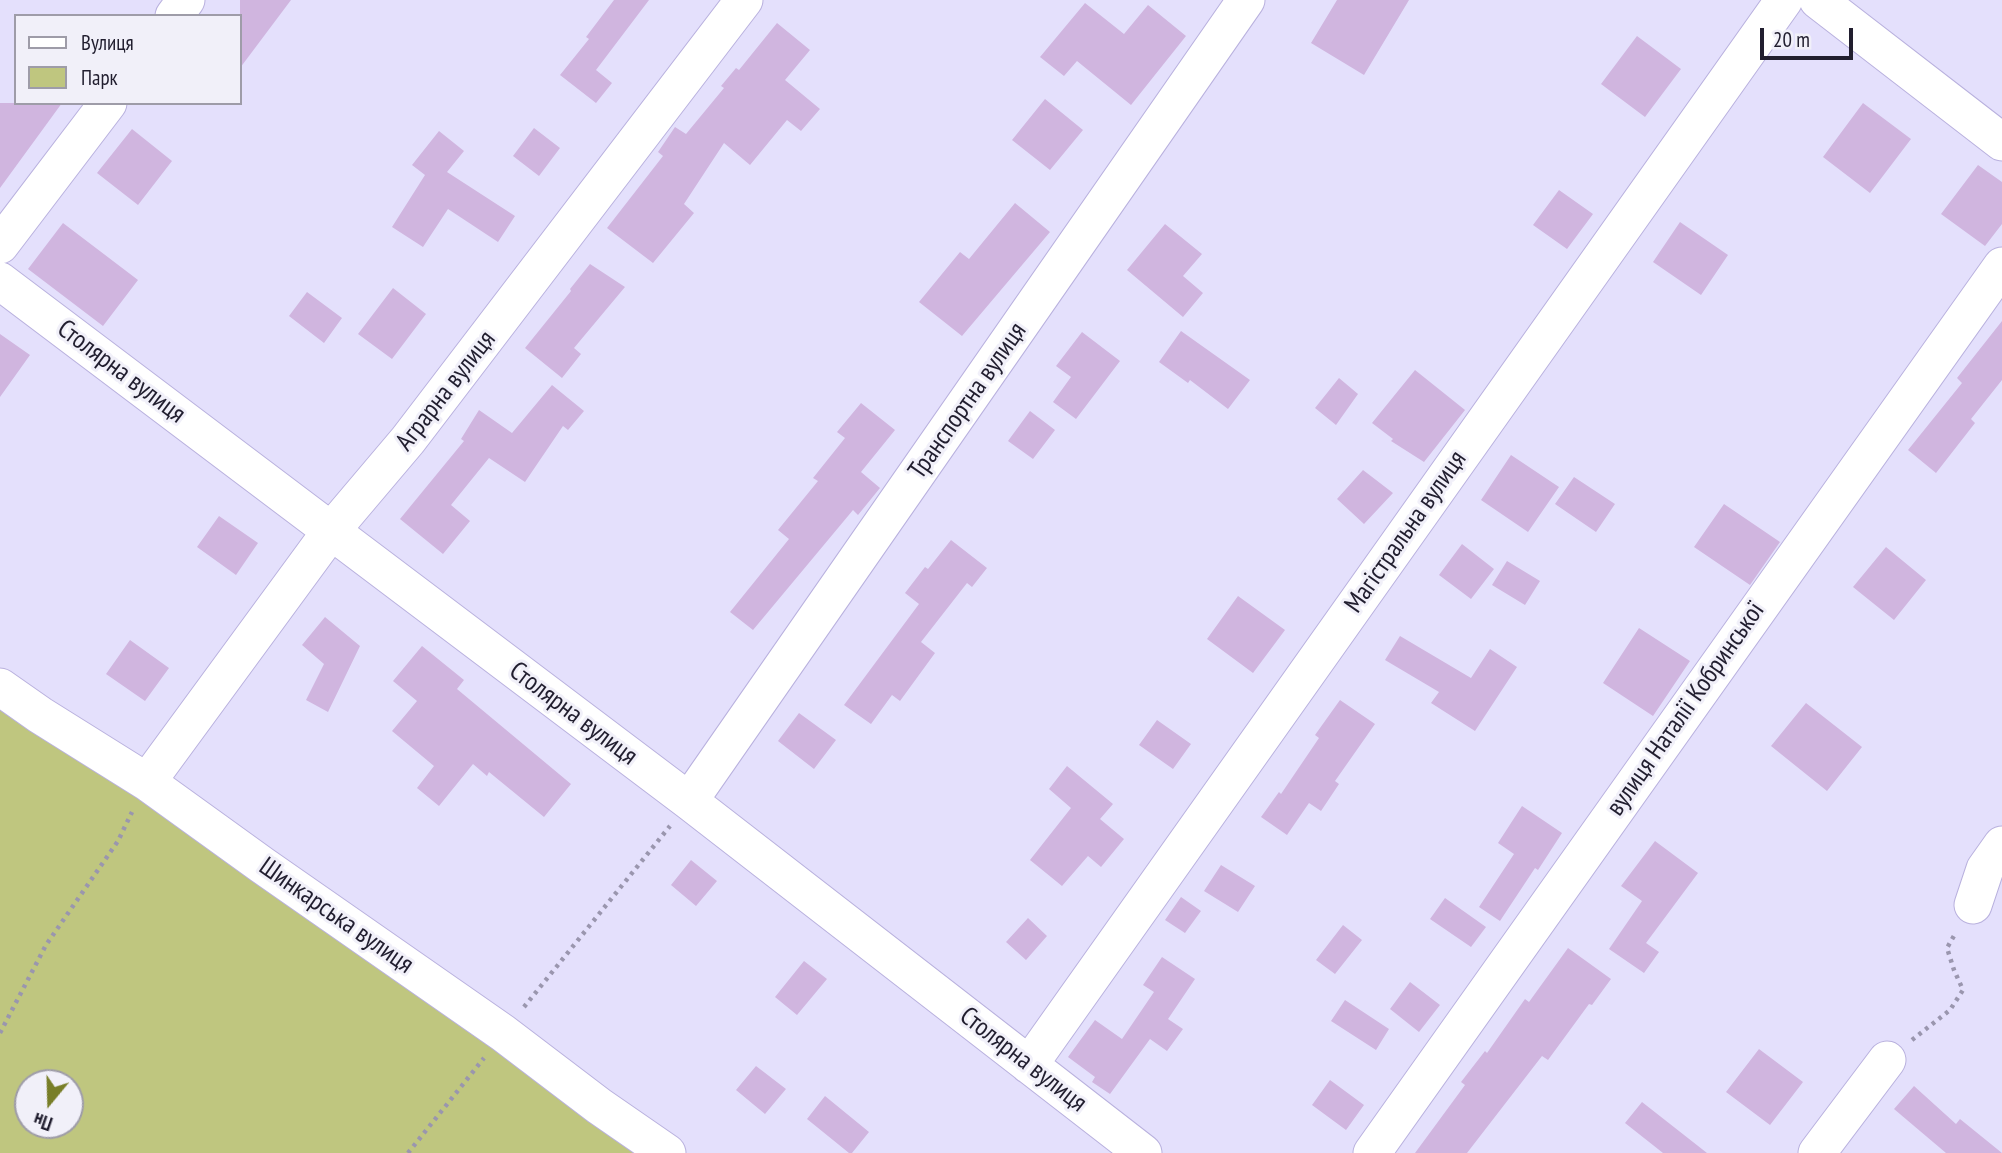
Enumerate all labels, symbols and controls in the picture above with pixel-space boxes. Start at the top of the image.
legend [14,14,242,105]
scale bar [1764,14,1857,58]
text: 20 m [1773,26,1810,53]
text: Вулиця [81,29,134,56]
text: Парк [81,64,118,91]
street label: Столярна вулиця [51,314,191,430]
street label: Транспортна вулиця [902,317,1034,485]
street label: Аграрна вулиця [389,325,503,457]
street label: Магістральна вулиця [1339,445,1473,619]
street label: вулиця Наталії Кобринської [1600,596,1772,822]
street label: Столярна вулиця [503,656,643,772]
street label: Шинкарська вулиця [253,851,419,981]
street label: Столярна вулиця [953,1001,1093,1119]
north arrow [14,1069,84,1139]
text: Пн [30,1108,55,1136]

